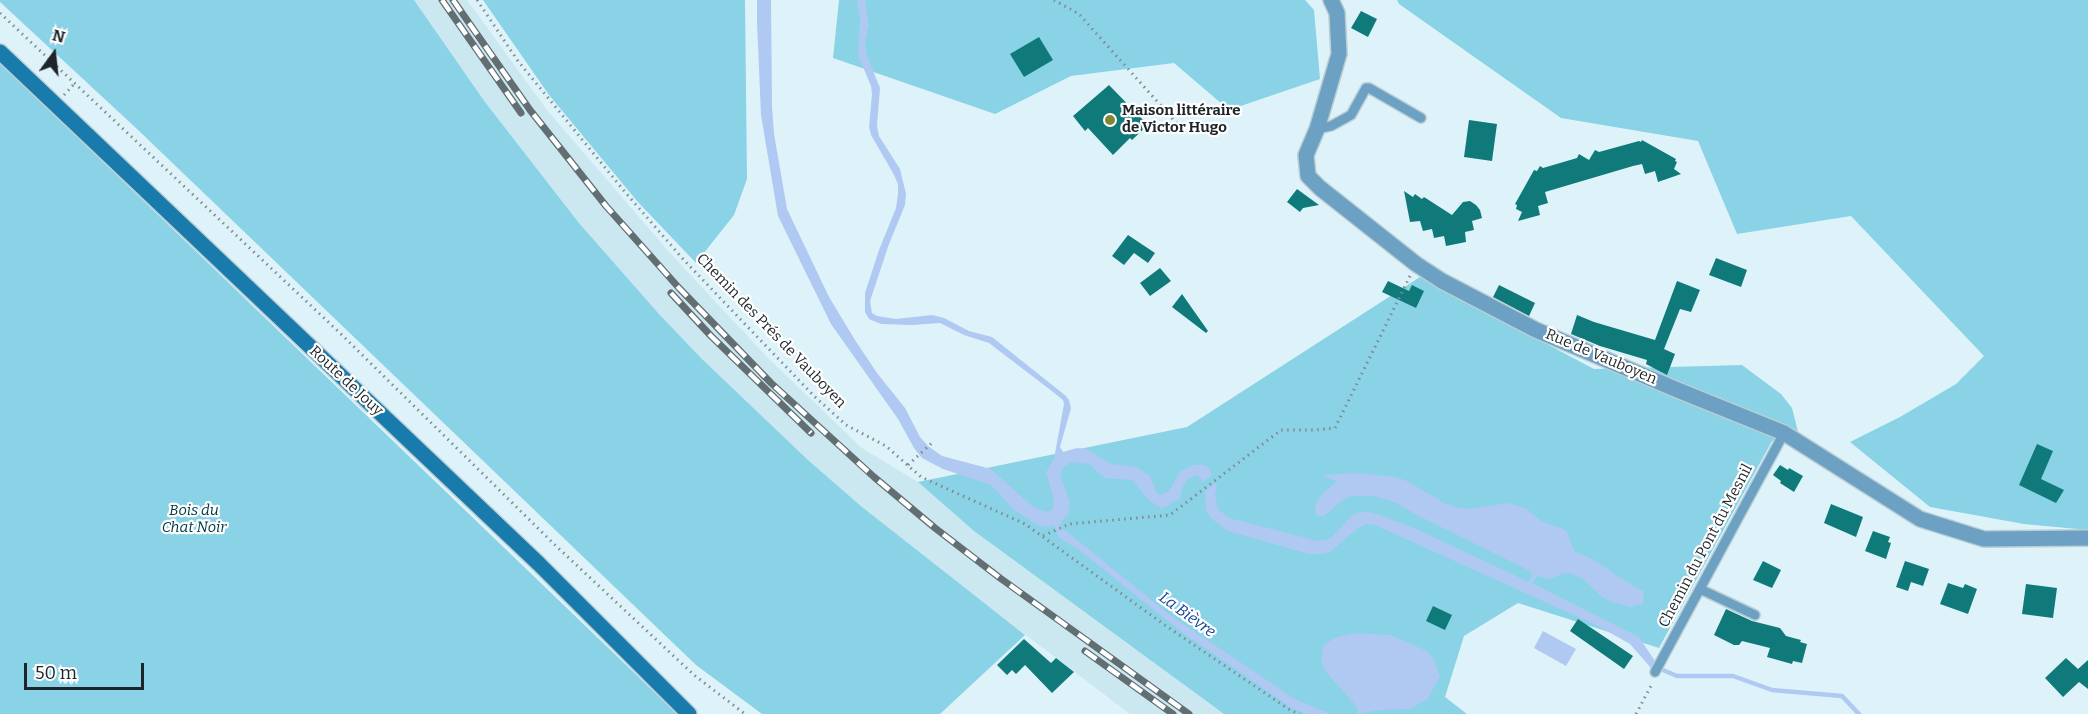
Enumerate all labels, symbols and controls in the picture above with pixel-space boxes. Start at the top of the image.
north arrow [24,24,84,84]
text: N [50,25,67,47]
place label: Maison littéraire de Victor Hugo [1122,102,1241,137]
marker: Maison littéraire de Victor Hugo [1103,113,1117,127]
street label: Chemin des Prés de Vauboyen [692,250,850,412]
street label: Rue de Vauboyen [1543,325,1659,389]
street label: Route de Jouy [305,342,387,420]
street label: Chemin du Pont du Mesnil [1655,461,1757,631]
park label: Bois du Chat Noir [162,502,226,537]
water label: La Bièvre [1155,588,1219,642]
scale bar [27,651,147,689]
text: 50 m [35,662,77,684]

